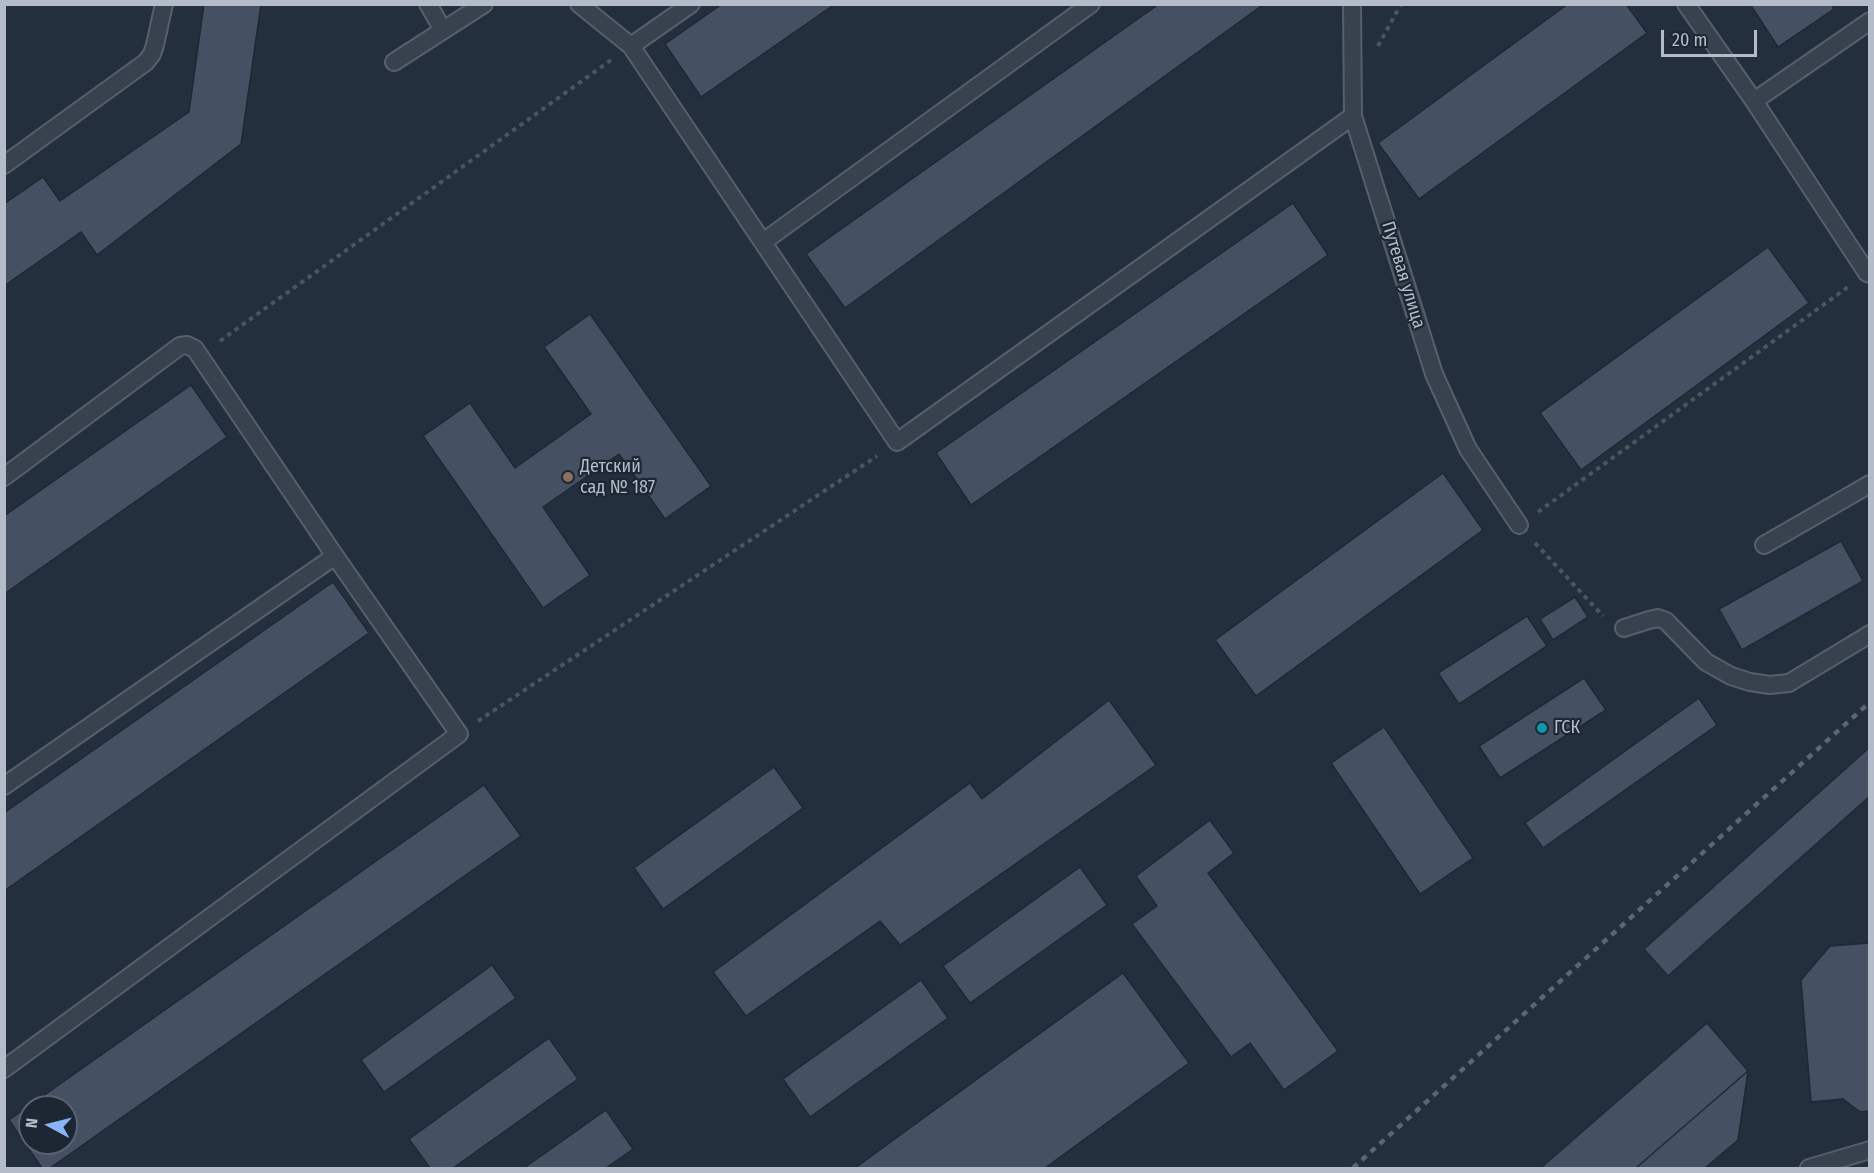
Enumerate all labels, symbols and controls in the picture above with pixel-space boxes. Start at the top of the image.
scale bar [1664,18,1760,56]
text: 20 m [1672,29,1707,51]
street label: Путевая улица [1377,219,1429,331]
place label: Детский сад № 187 [580,456,655,498]
marker: Детский сад № 187 [561,470,575,484]
place label: ГСК [1554,717,1580,739]
marker: ГСК [1535,721,1549,735]
north arrow [18,1095,78,1155]
text: N [22,1117,42,1129]

